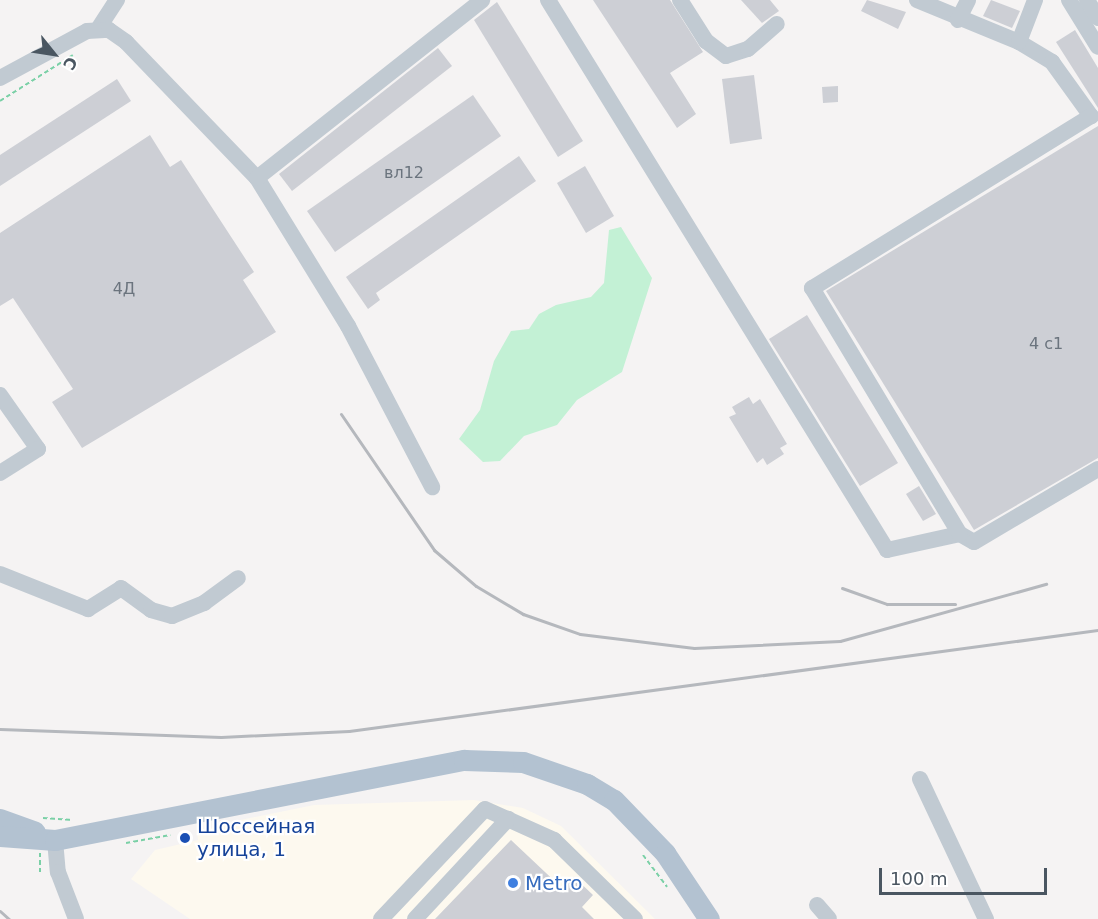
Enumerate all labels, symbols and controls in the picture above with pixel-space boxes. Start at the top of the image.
north arrow [24,24,84,84]
text: С [59,53,81,73]
house number: вл12 [384,163,424,183]
house number: 4Д [113,279,135,299]
house number: 4 с1 [1029,334,1063,354]
place label: Шоссейная улица, 1 [197,814,315,861]
marker: Шоссейная улица, 1 [178,831,192,845]
scale bar [882,856,1050,894]
text: 100 m [890,868,948,889]
place label: Metro [525,871,582,895]
marker: Metro [506,876,520,890]

